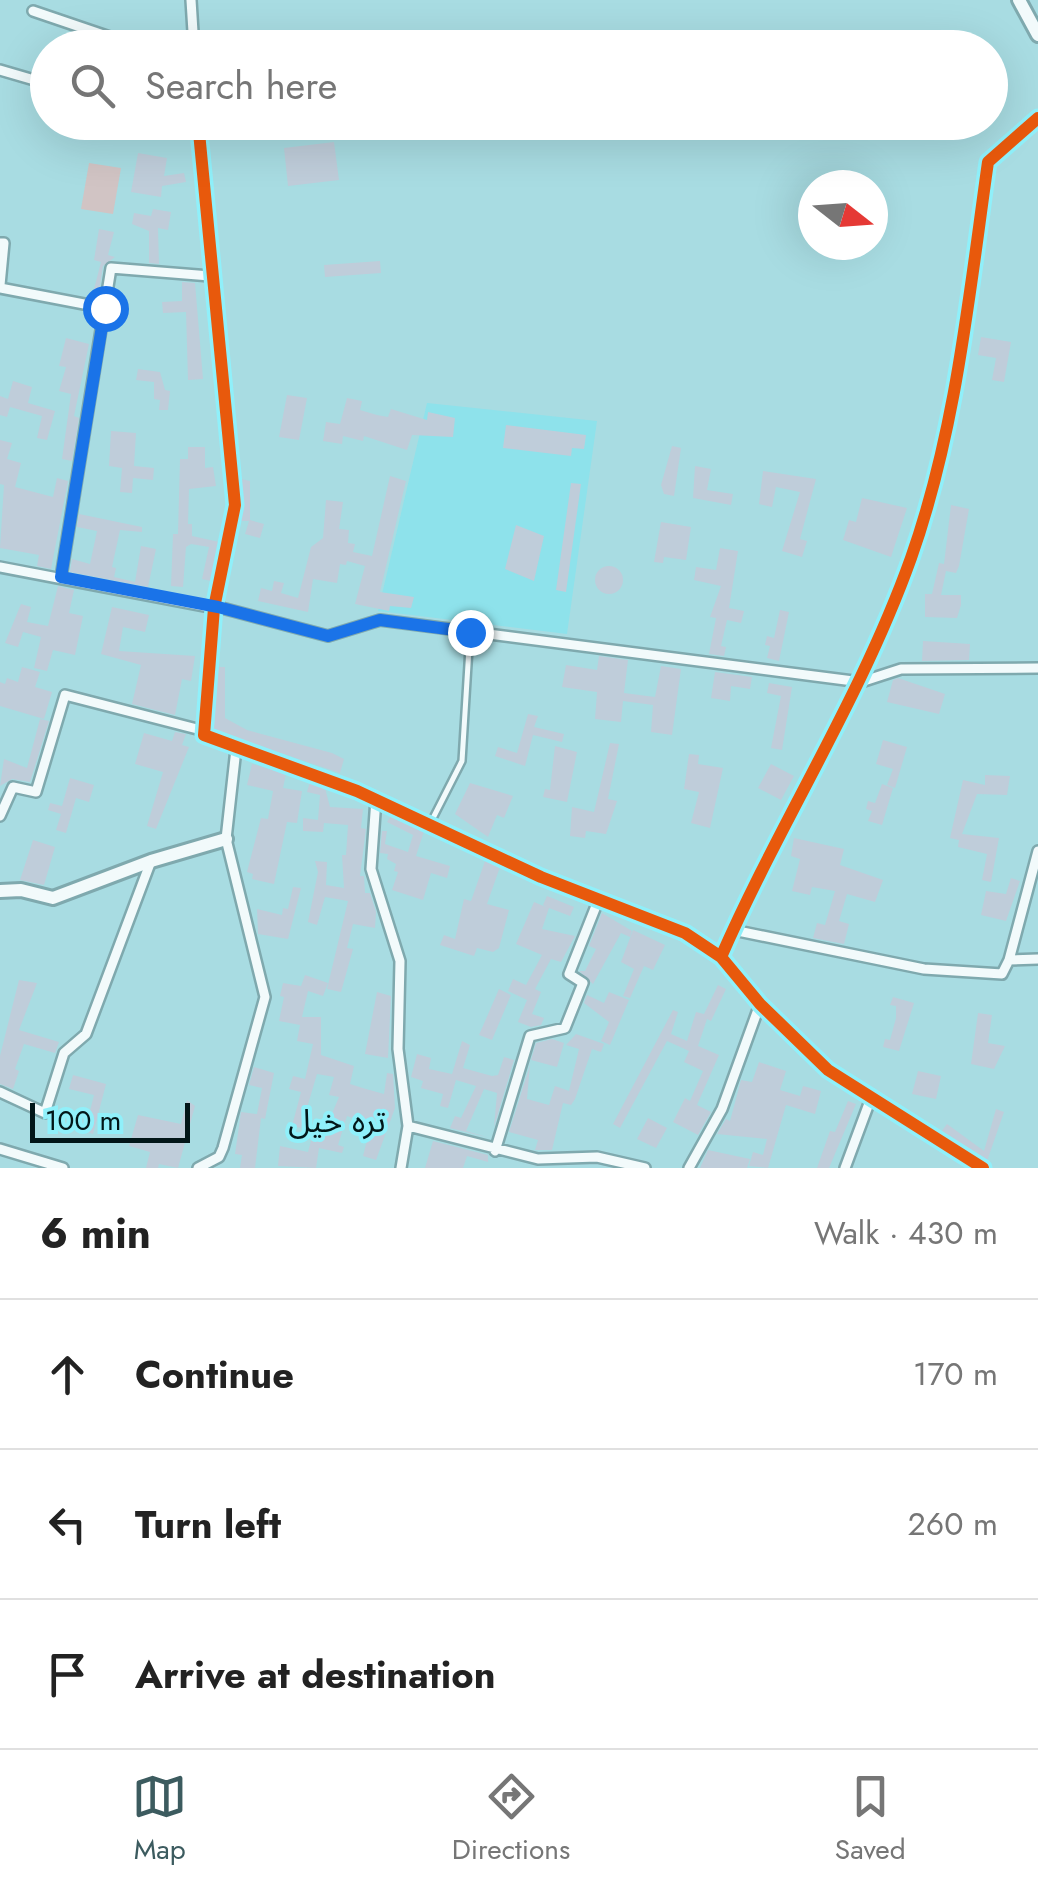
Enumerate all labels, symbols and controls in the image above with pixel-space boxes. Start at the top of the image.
search box [30,30,1008,140]
icon: search [65,58,120,113]
text: Search here [145,58,337,113]
north arrow [798,170,888,260]
route start [83,286,129,332]
route end [448,610,494,656]
scale bar [30,1098,190,1142]
district label: تره خیل [288,1098,386,1144]
text: 100 m [45,1100,121,1141]
text: 6 min [40,1203,151,1264]
text: Walk · 430 m [814,1210,998,1256]
icon: ahead [40,1347,95,1402]
text: Continue [135,1347,294,1402]
text: 170 m [913,1351,998,1397]
icon: left [40,1497,95,1552]
text: Turn left [135,1497,281,1552]
text: 260 m [908,1501,998,1547]
icon: arrive [40,1647,95,1702]
text: Arrive at destination [135,1647,496,1702]
tab: Map [132,1769,187,1870]
tab: Directions [452,1769,570,1870]
tab: Saved [835,1769,906,1870]

